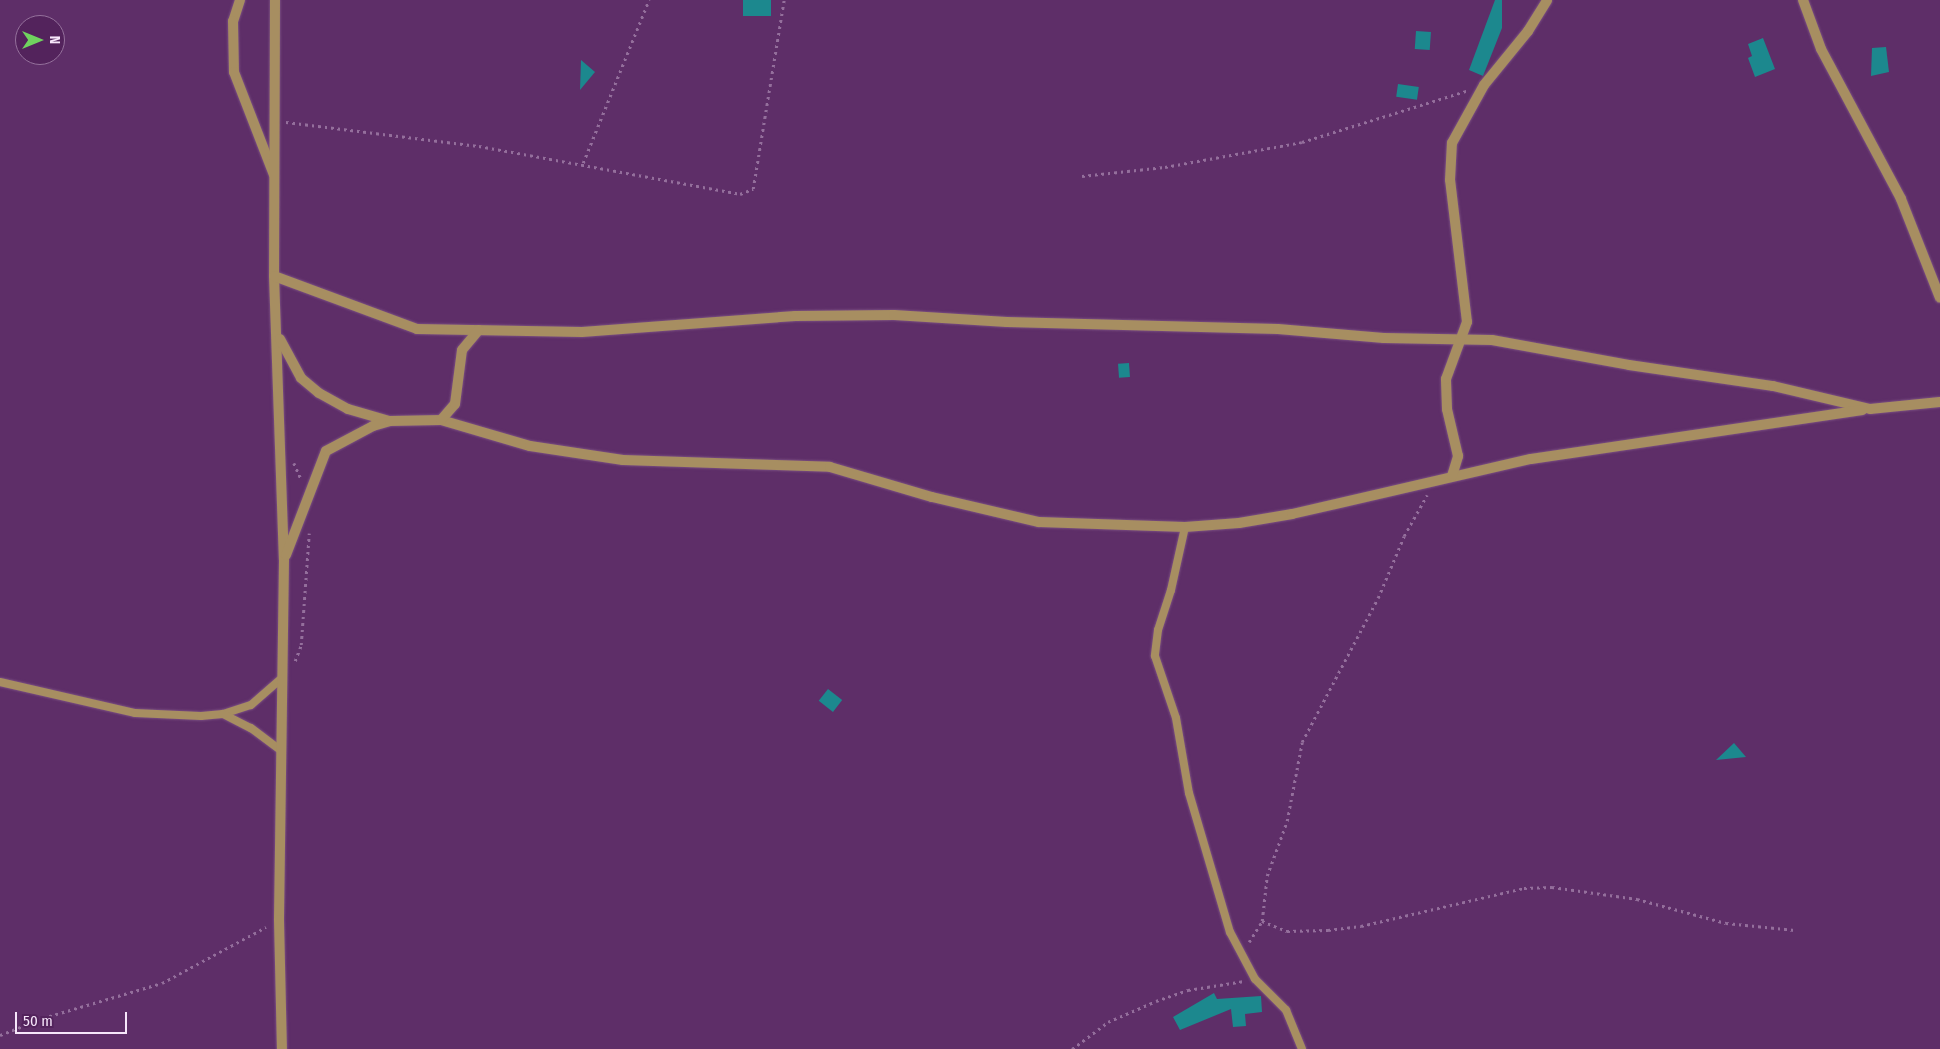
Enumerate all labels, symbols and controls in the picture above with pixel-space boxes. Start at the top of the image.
north arrow [15,15,65,65]
text: N [46,36,63,44]
scale bar [18,1002,130,1034]
text: 50 m [23,1012,53,1030]

